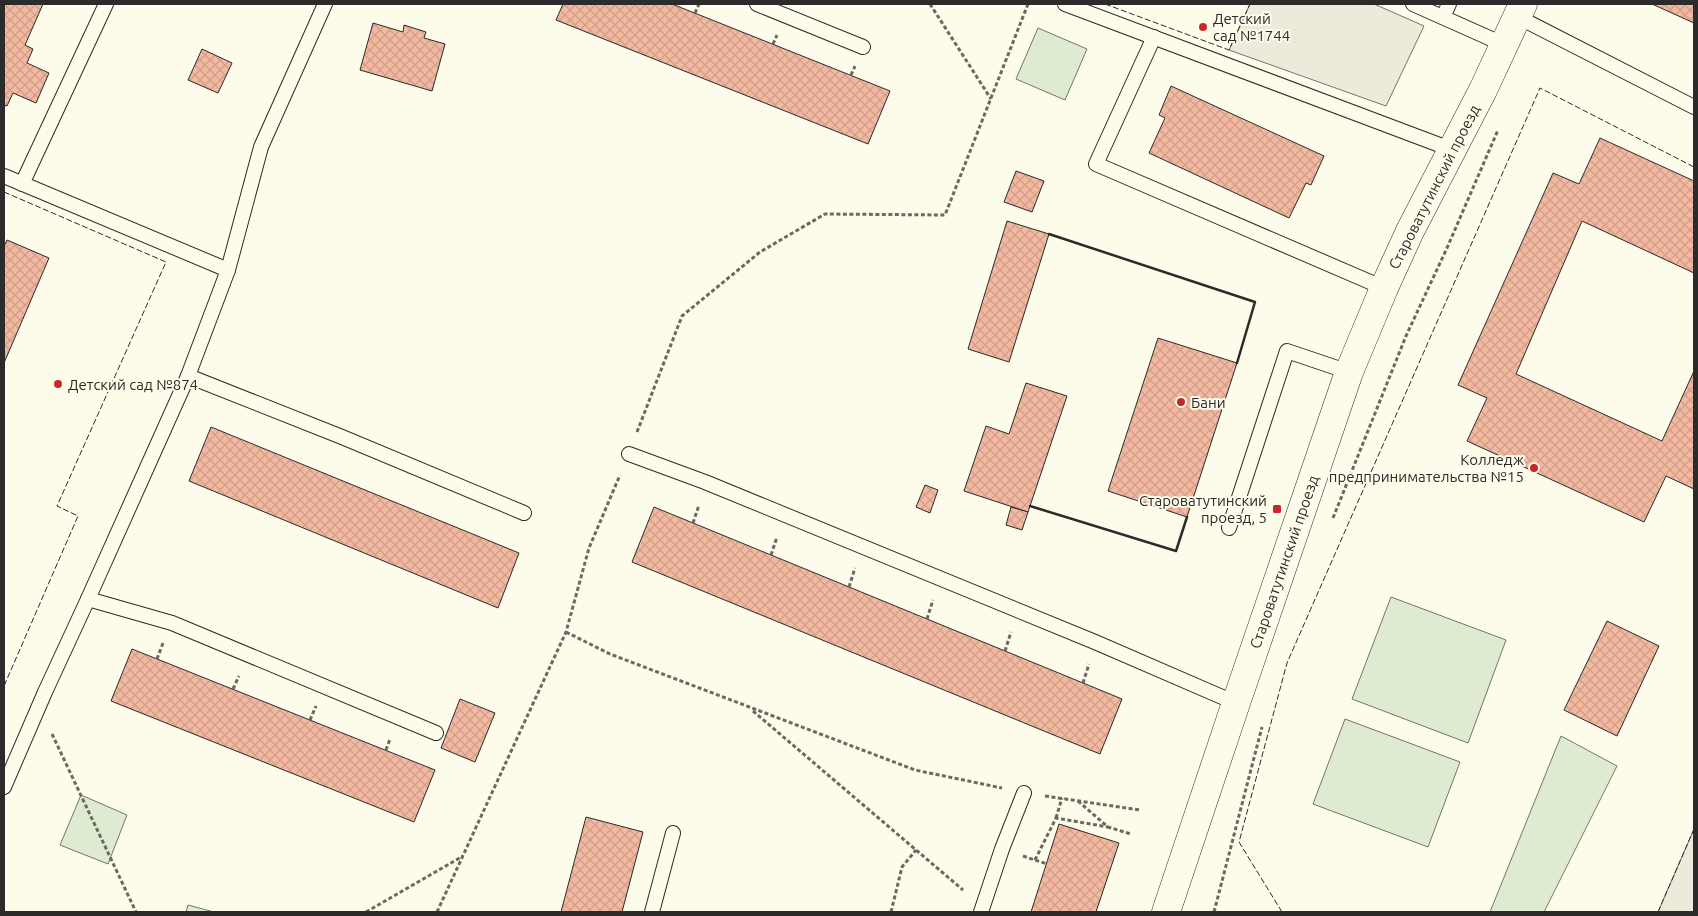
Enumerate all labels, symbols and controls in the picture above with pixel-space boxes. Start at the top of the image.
place label: Детский сад №1744 [1213,10,1290,44]
marker: Детский сад №1744 [1197,21,1209,33]
street label: Староватутинский проезд [1385,102,1483,272]
place label: Детский сад №874 [68,376,198,393]
marker: Детский сад №874 [52,378,64,390]
place label: Бани [1191,394,1226,411]
marker: Бани [1175,396,1187,408]
place label: Колледж предпринимательства №15 [1329,451,1524,485]
marker: Колледж предпринимательства №15 [1528,462,1540,474]
street label: Староватутинский проезд [1246,473,1322,651]
place label: Староватутинский проезд, 5 [1139,492,1267,526]
marker: Староватутинский проезд, 5 [1271,503,1283,515]

